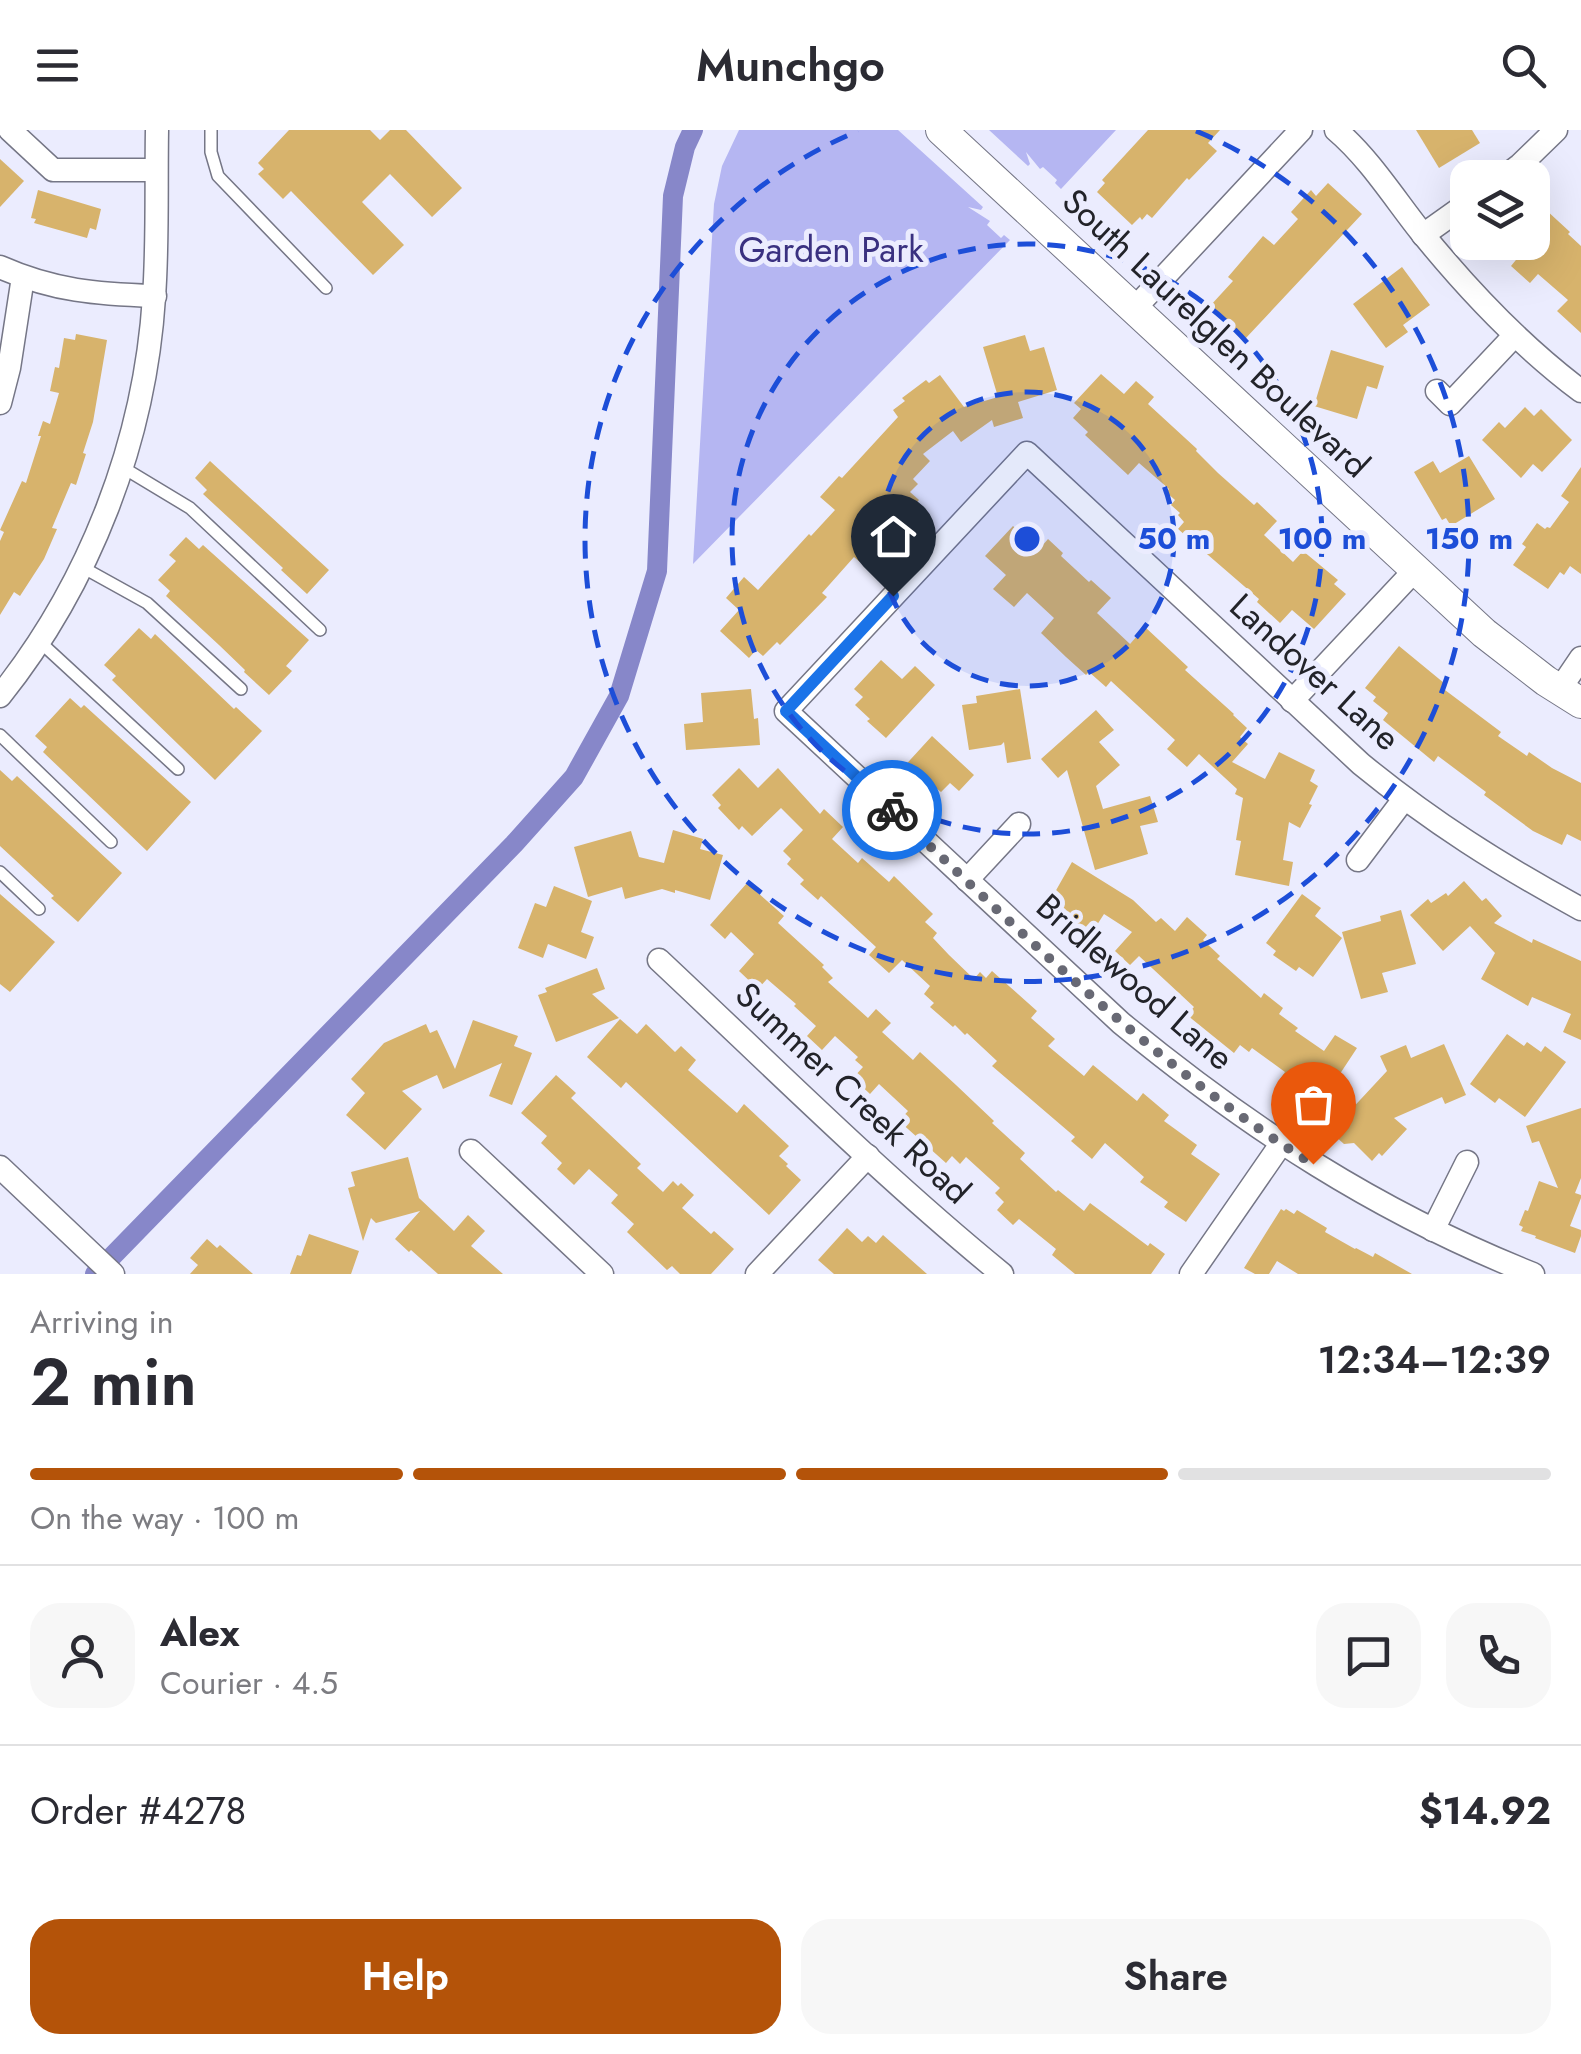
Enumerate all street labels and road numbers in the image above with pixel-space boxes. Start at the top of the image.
street label: South Laurelglen Boulevard [1051,177,1381,489]
street label: Landover Lane [1219,582,1411,762]
street label: Bridlewood Lane [1025,882,1245,1082]
street label: Summer Creek Road [724,971,982,1215]

